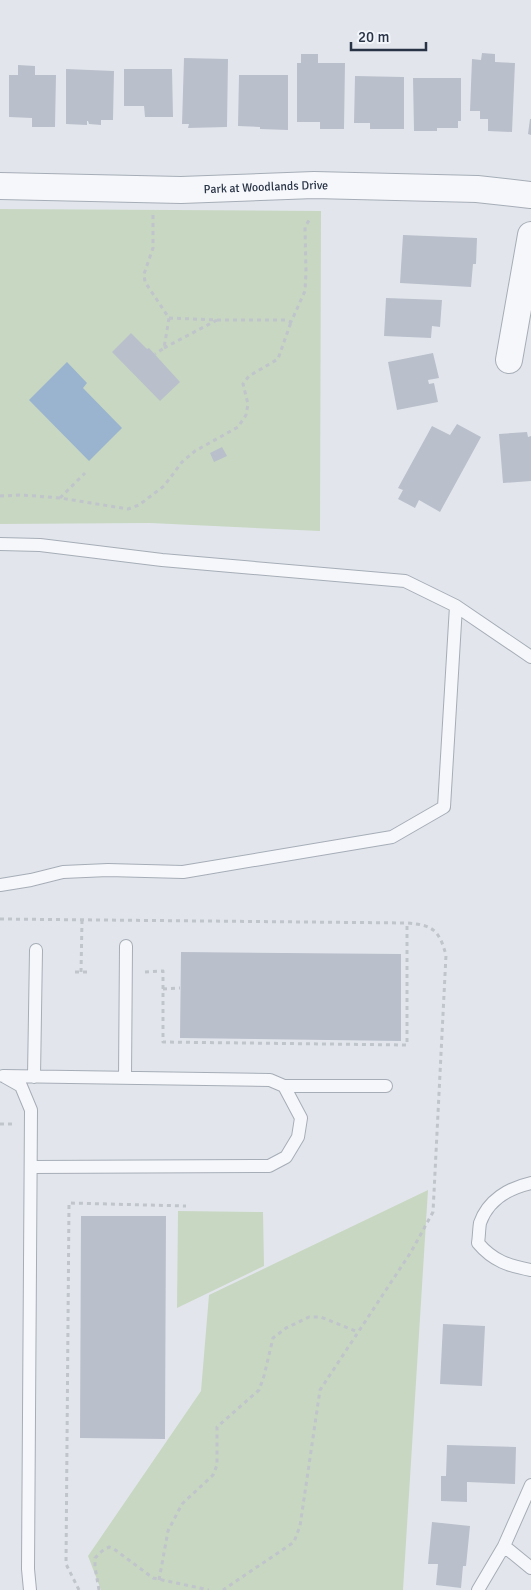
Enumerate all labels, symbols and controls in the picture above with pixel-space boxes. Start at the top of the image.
scale bar [351,20,426,52]
text: 20 m [358,28,389,46]
street label: Park at Woodlands Drive [203,177,328,197]

